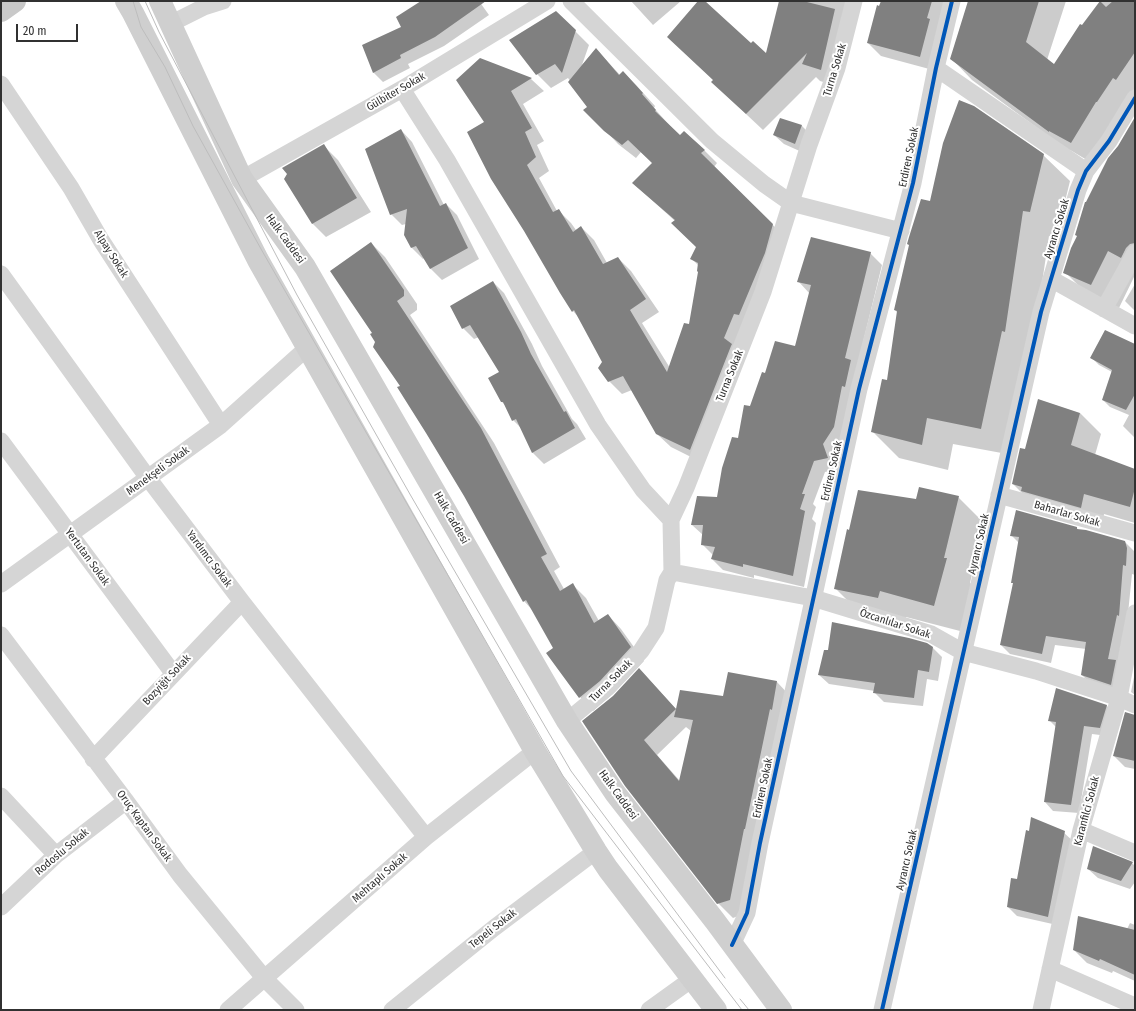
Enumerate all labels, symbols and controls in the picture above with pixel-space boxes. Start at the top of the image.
scale bar [18,16,80,42]
text: 20 m [23,24,47,38]
street label: Turna Sokak [821,42,849,98]
street label: Gülbiter Sokak [364,70,428,114]
street label: Erdiren Sokak [896,126,922,188]
street label: Ayrancı Sokak [1042,197,1072,261]
street label: Halk Caddesi [263,212,307,266]
street label: Alpay Sokak [91,228,131,280]
street label: Turna Sokak [714,348,746,404]
street label: Erdiren Sokak [819,440,845,502]
street label: Menekşeli Sokak [124,444,192,498]
street label: Halk Caddesi [431,490,471,546]
street label: Baharlar Sokak [1033,498,1101,530]
street label: Ayrancı Sokak [966,512,992,576]
street label: Yertutan Sokak [62,526,112,588]
street label: Yardımcı Sokak [183,528,235,590]
street label: Özcanlılar Sokak [858,606,932,642]
street label: Bozyiğit Sokak [140,652,194,708]
street label: Turna Sokak [587,657,635,705]
street label: Erdiren Sokak [750,757,776,819]
street label: Halk Caddesi [596,768,640,822]
street label: Karanfilci Sokak [1071,775,1103,847]
street label: Oruç Kaptan Sokak [114,788,174,864]
street label: Rodoslu Sokak [32,826,92,878]
street label: Ayrancı Sokak [894,828,920,892]
street label: Mehtaplı Sokak [350,850,410,906]
street label: Tepeli Sokak [467,907,519,951]

